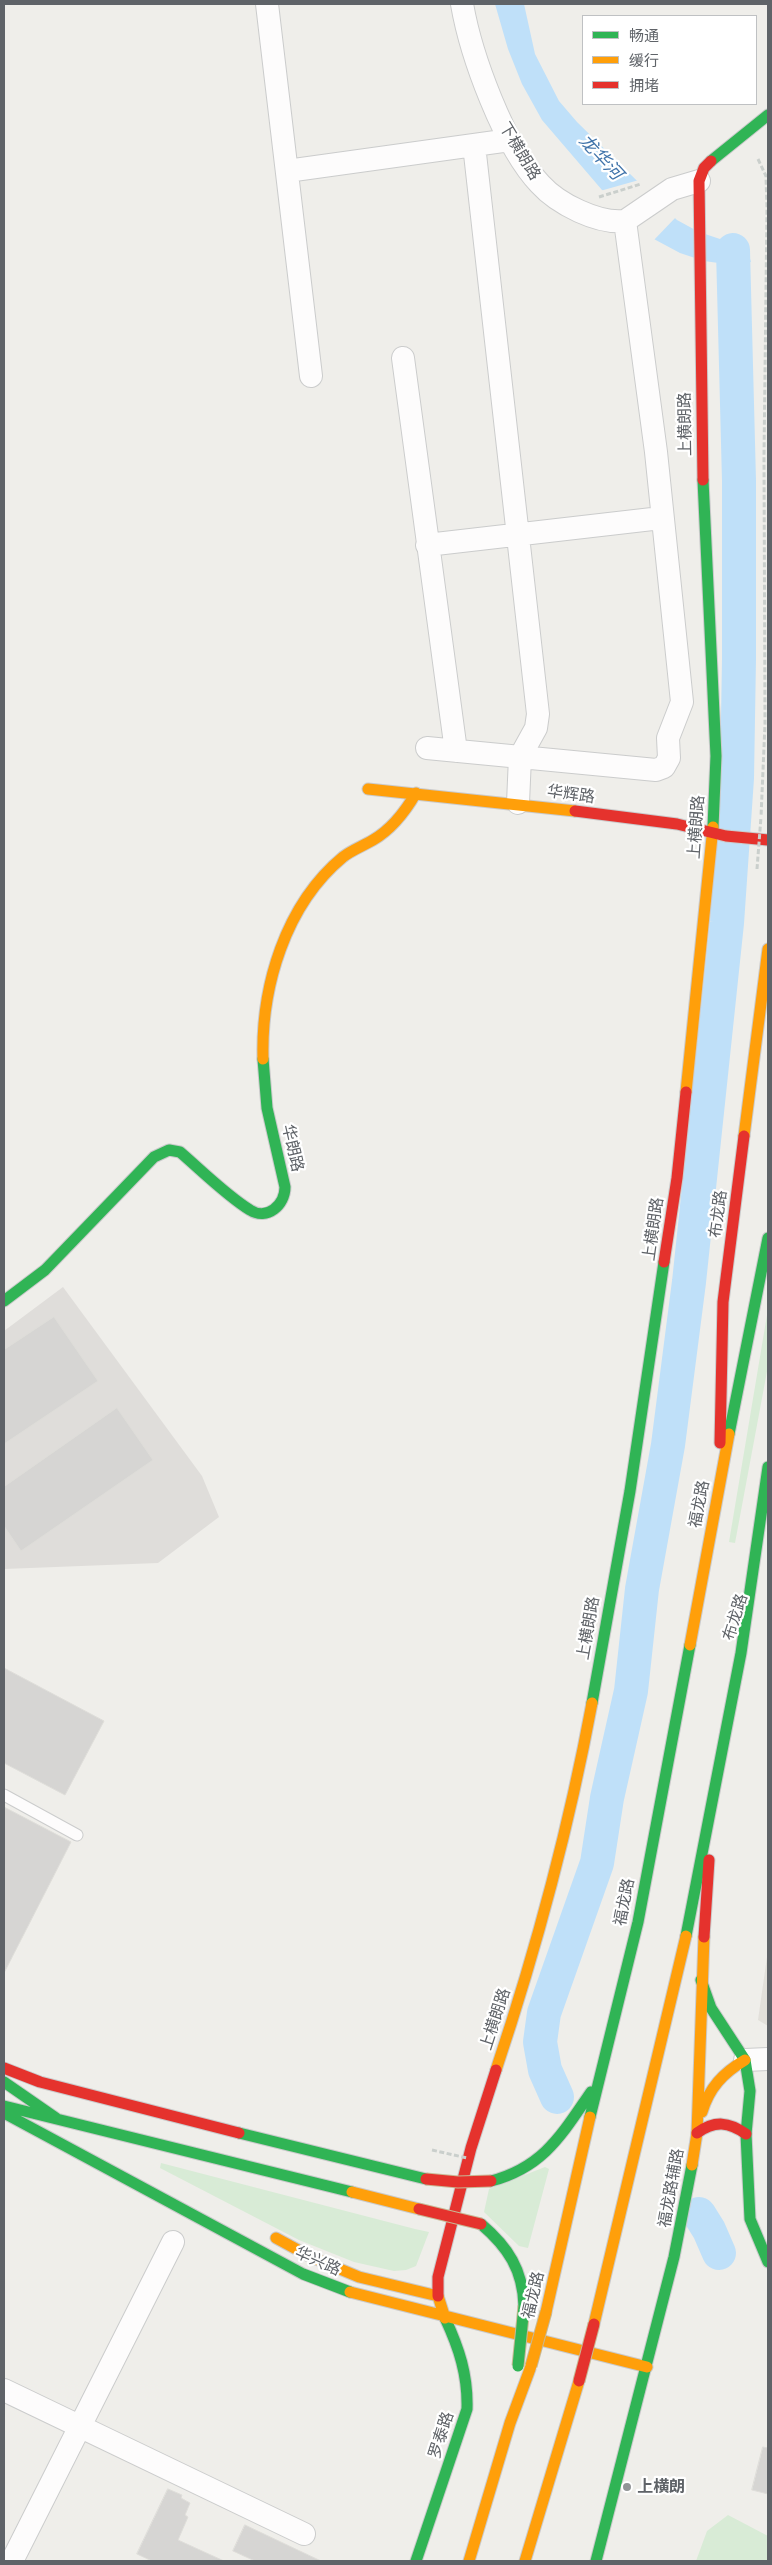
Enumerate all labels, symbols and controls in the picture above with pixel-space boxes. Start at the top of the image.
legend [582,15,757,105]
text: 畅通 [629,26,659,44]
text: 缓行 [629,51,659,69]
text: 拥堵 [629,76,659,94]
street label: 下横朗路 [495,119,545,183]
water label: 龙华河 [575,130,627,184]
street label: 上横朗路 [675,392,695,456]
street label: 华辉路 [546,781,596,807]
street label: 上横朗路 [684,794,708,860]
street label: 华朗路 [278,1122,308,1174]
street label: 布龙路 [706,1189,730,1239]
street label: 上横朗路 [639,1196,667,1262]
street label: 福龙路 [685,1479,713,1529]
street label: 布龙路 [719,1591,751,1643]
street label: 上横朗路 [573,1595,603,1661]
street label: 福龙路 [610,1877,638,1927]
street label: 上横朗路 [476,1986,514,2052]
street label: 福龙路辅路 [655,2147,687,2229]
street label: 华兴路 [292,2242,344,2280]
street label: 福龙路 [518,2269,548,2321]
street label: 罗泰路 [424,2409,458,2461]
place label: 上横朗 [637,2477,685,2497]
marker: 上横朗 [621,2481,633,2493]

